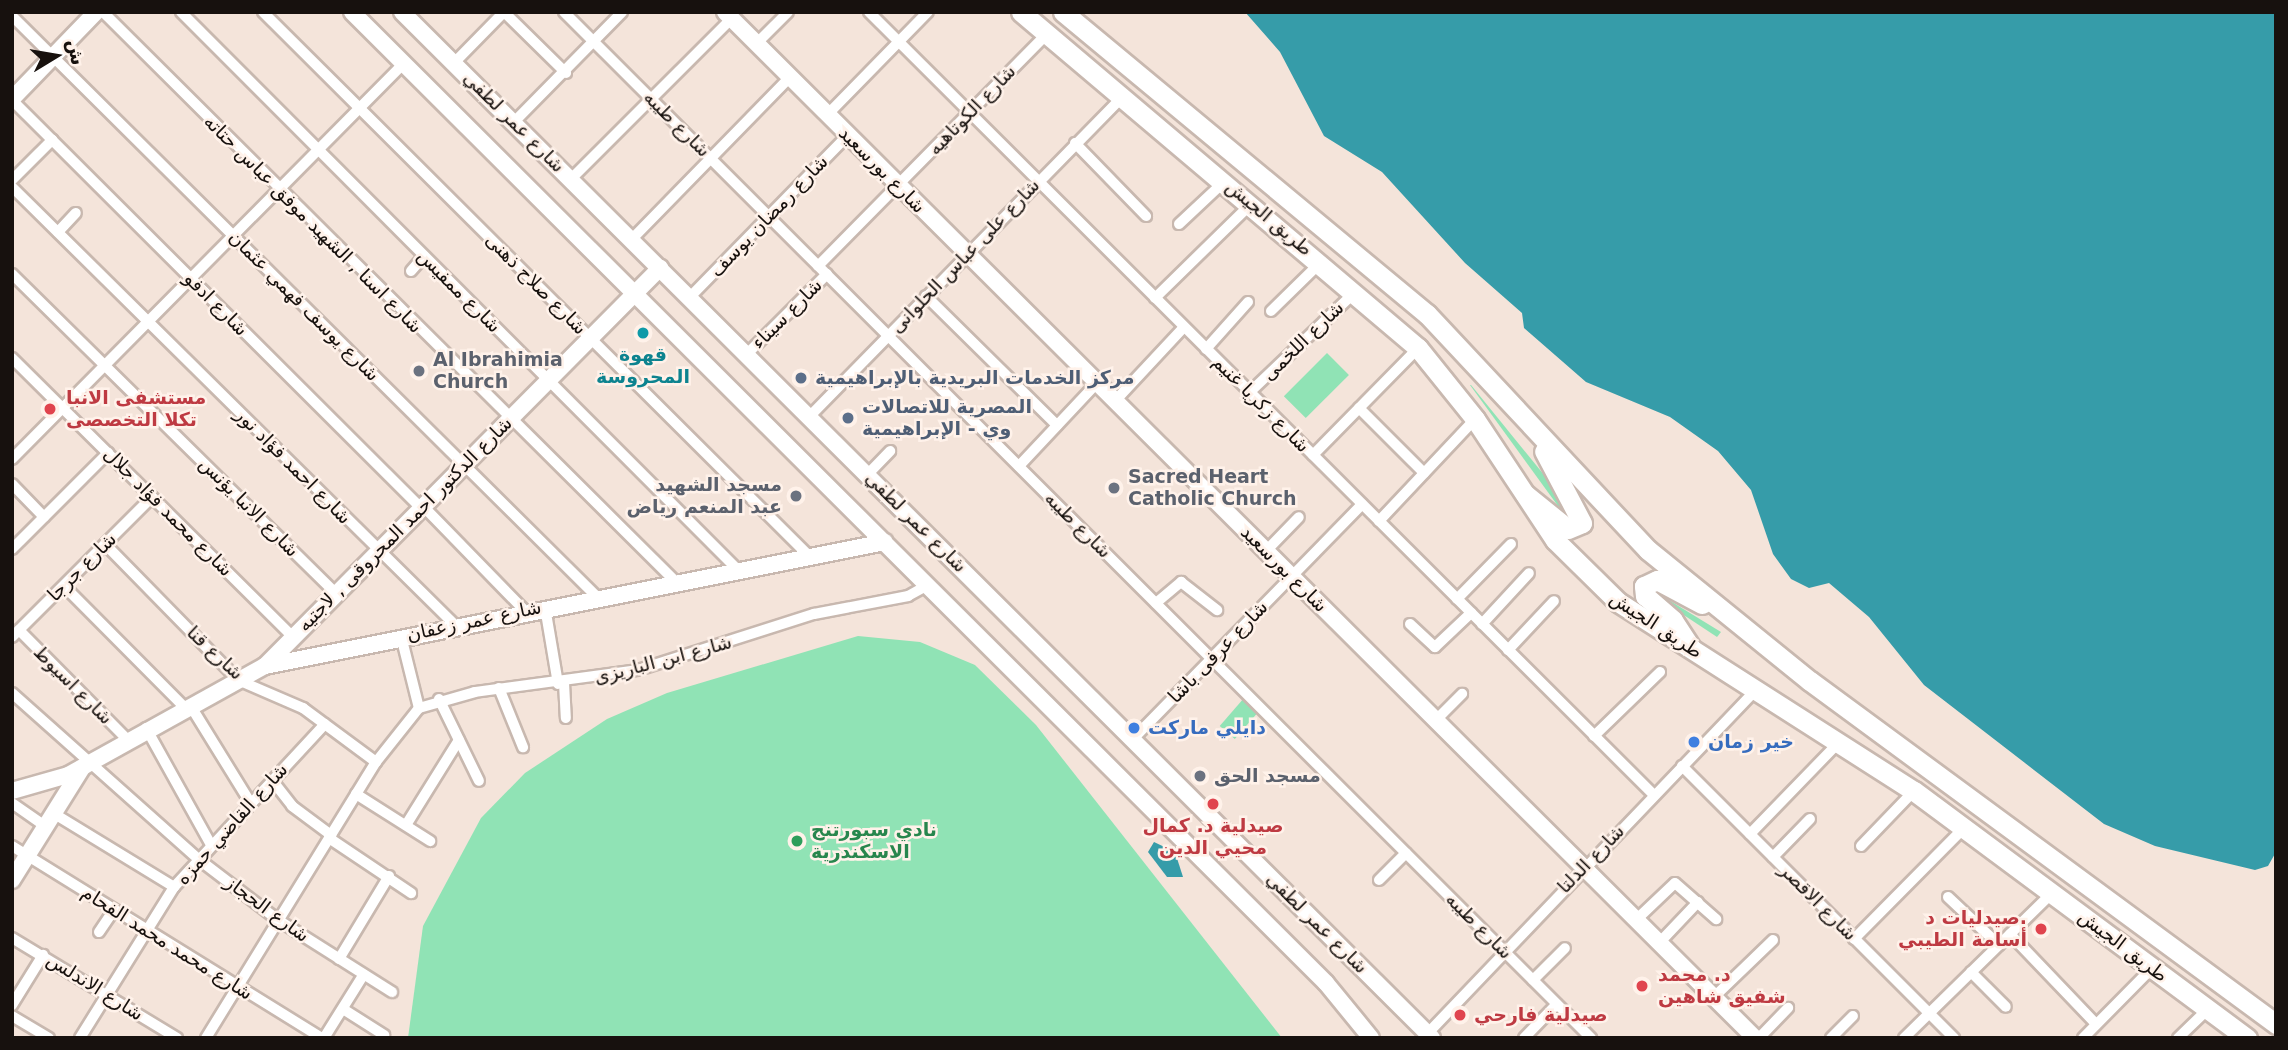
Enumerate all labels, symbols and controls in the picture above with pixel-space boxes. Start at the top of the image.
north arrow [21,21,91,91]
text: ش [63,37,90,67]
street label: شارع الكوتاهيه [923,60,1021,160]
street label: شارع عمر لطفي [459,67,569,177]
street label: شارع طيبه [639,86,715,162]
street label: شارع اسنا , الشهيد موفق عباس حتاته [199,110,427,338]
street label: شارع بورسعيد [834,122,930,218]
street label: شارع رمضان يوسف [705,150,833,282]
street label: شارع على عباس الحلوانى [885,174,1045,338]
street label: طريق الجيش [1221,175,1317,261]
street label: شارع يوسف فهمي عثمان [224,226,384,386]
street label: شارع صلاح ذهنى [481,229,591,339]
street label: شارع ممفيس [412,244,506,338]
street label: شارع ادفو [179,267,253,341]
street label: شارع سيناء [747,274,827,354]
street label: شارع اللخمى [1257,296,1349,386]
marker: قهوة المحروسة [635,325,651,341]
place label: قهوة المحروسة [596,344,690,388]
place label: Al Ibrahimia Church [433,349,563,393]
street label: شارع زكريا غنيم [1208,351,1314,457]
marker: Al Ibrahimia Church [411,363,427,379]
place label: مركز الخدمات البريدية بالإبراهيمية [815,367,1134,389]
marker: مركز الخدمات البريدية بالإبراهيمية [793,370,809,386]
place label: مستشفى الانبا تكلا التخصصى [66,387,206,431]
place label: المصرية للاتصالات وي - الإبراهيمية [862,396,1032,440]
marker: مستشفى الانبا تكلا التخصصى [40,399,60,419]
street label: شارع احمد فؤاد نور [230,403,356,529]
marker: المصرية للاتصالات وي - الإبراهيمية [840,410,856,426]
street label: شارع الدكتور احمد المحروقى , لاجتيه [293,412,517,636]
street label: شارع محمد فؤاد جلال [99,443,237,581]
street label: شارع الانبا يؤنس [194,452,304,562]
place label: Sacred Heart Catholic Church [1128,466,1296,510]
street label: شارع عمر لطفي [861,467,971,577]
place label: مسجد الشهيد عبد المنعم رياض [627,474,782,518]
marker: Sacred Heart Catholic Church [1106,480,1122,496]
street label: شارع طيبه [1040,487,1116,563]
marker: مسجد الشهيد عبد المنعم رياض [788,488,804,504]
street label: شارع بورسعيد [1236,521,1332,617]
street label: شارع جرجا [43,528,121,606]
street label: طريق الجيش [1605,587,1707,663]
street label: شارع عمر زعفان [405,596,543,646]
street label: شارع عرفى باشا [1163,596,1273,708]
street label: شارع قنا [182,621,248,685]
street label: شارع ابن الباريزى [592,631,734,689]
street label: شارع اسيوط [29,641,117,729]
place label: دايلي ماركت [1148,717,1266,739]
marker: دايلي ماركت [1126,720,1142,736]
place label: خير زمان [1708,731,1794,753]
marker: خير زمان [1686,734,1702,750]
street label: شارع القاضي حمزه [171,758,293,890]
place label: مسجد الحق [1214,765,1321,787]
marker: مسجد الحق [1192,768,1208,784]
marker: صيدلية د. كمال محيي الدين [1205,796,1221,812]
place label: صيدلية د. كمال محيي الدين [1142,815,1284,859]
place label: نادي سبورتنج الاسكندرية [811,819,937,863]
street label: شارع الدلتا [1553,820,1629,898]
marker: نادي سبورتنج الاسكندرية [789,833,805,849]
street label: شارع الاقصر [1774,858,1862,946]
street label: شارع عمر لطفي [1262,868,1372,978]
street label: شارع الحجاز [220,871,314,947]
street label: شارع محمد محمد الفحام [77,881,257,1005]
street label: شارع طيبه [1441,888,1517,964]
street label: طريق الجيش [2074,905,2172,987]
place label: صيدليات د. أسامة الطيبي [1898,907,2027,951]
marker: صيدليات د. أسامة الطيبي [2033,921,2049,937]
street label: شارع الاندلس [42,948,148,1026]
place label: د. محمد شفيق شاهين [1658,964,1786,1008]
marker: د. محمد شفيق شاهين [1632,976,1652,996]
place label: صيدلية فارحي [1474,1004,1608,1026]
marker: صيدلية فارحي [1452,1007,1468,1023]

